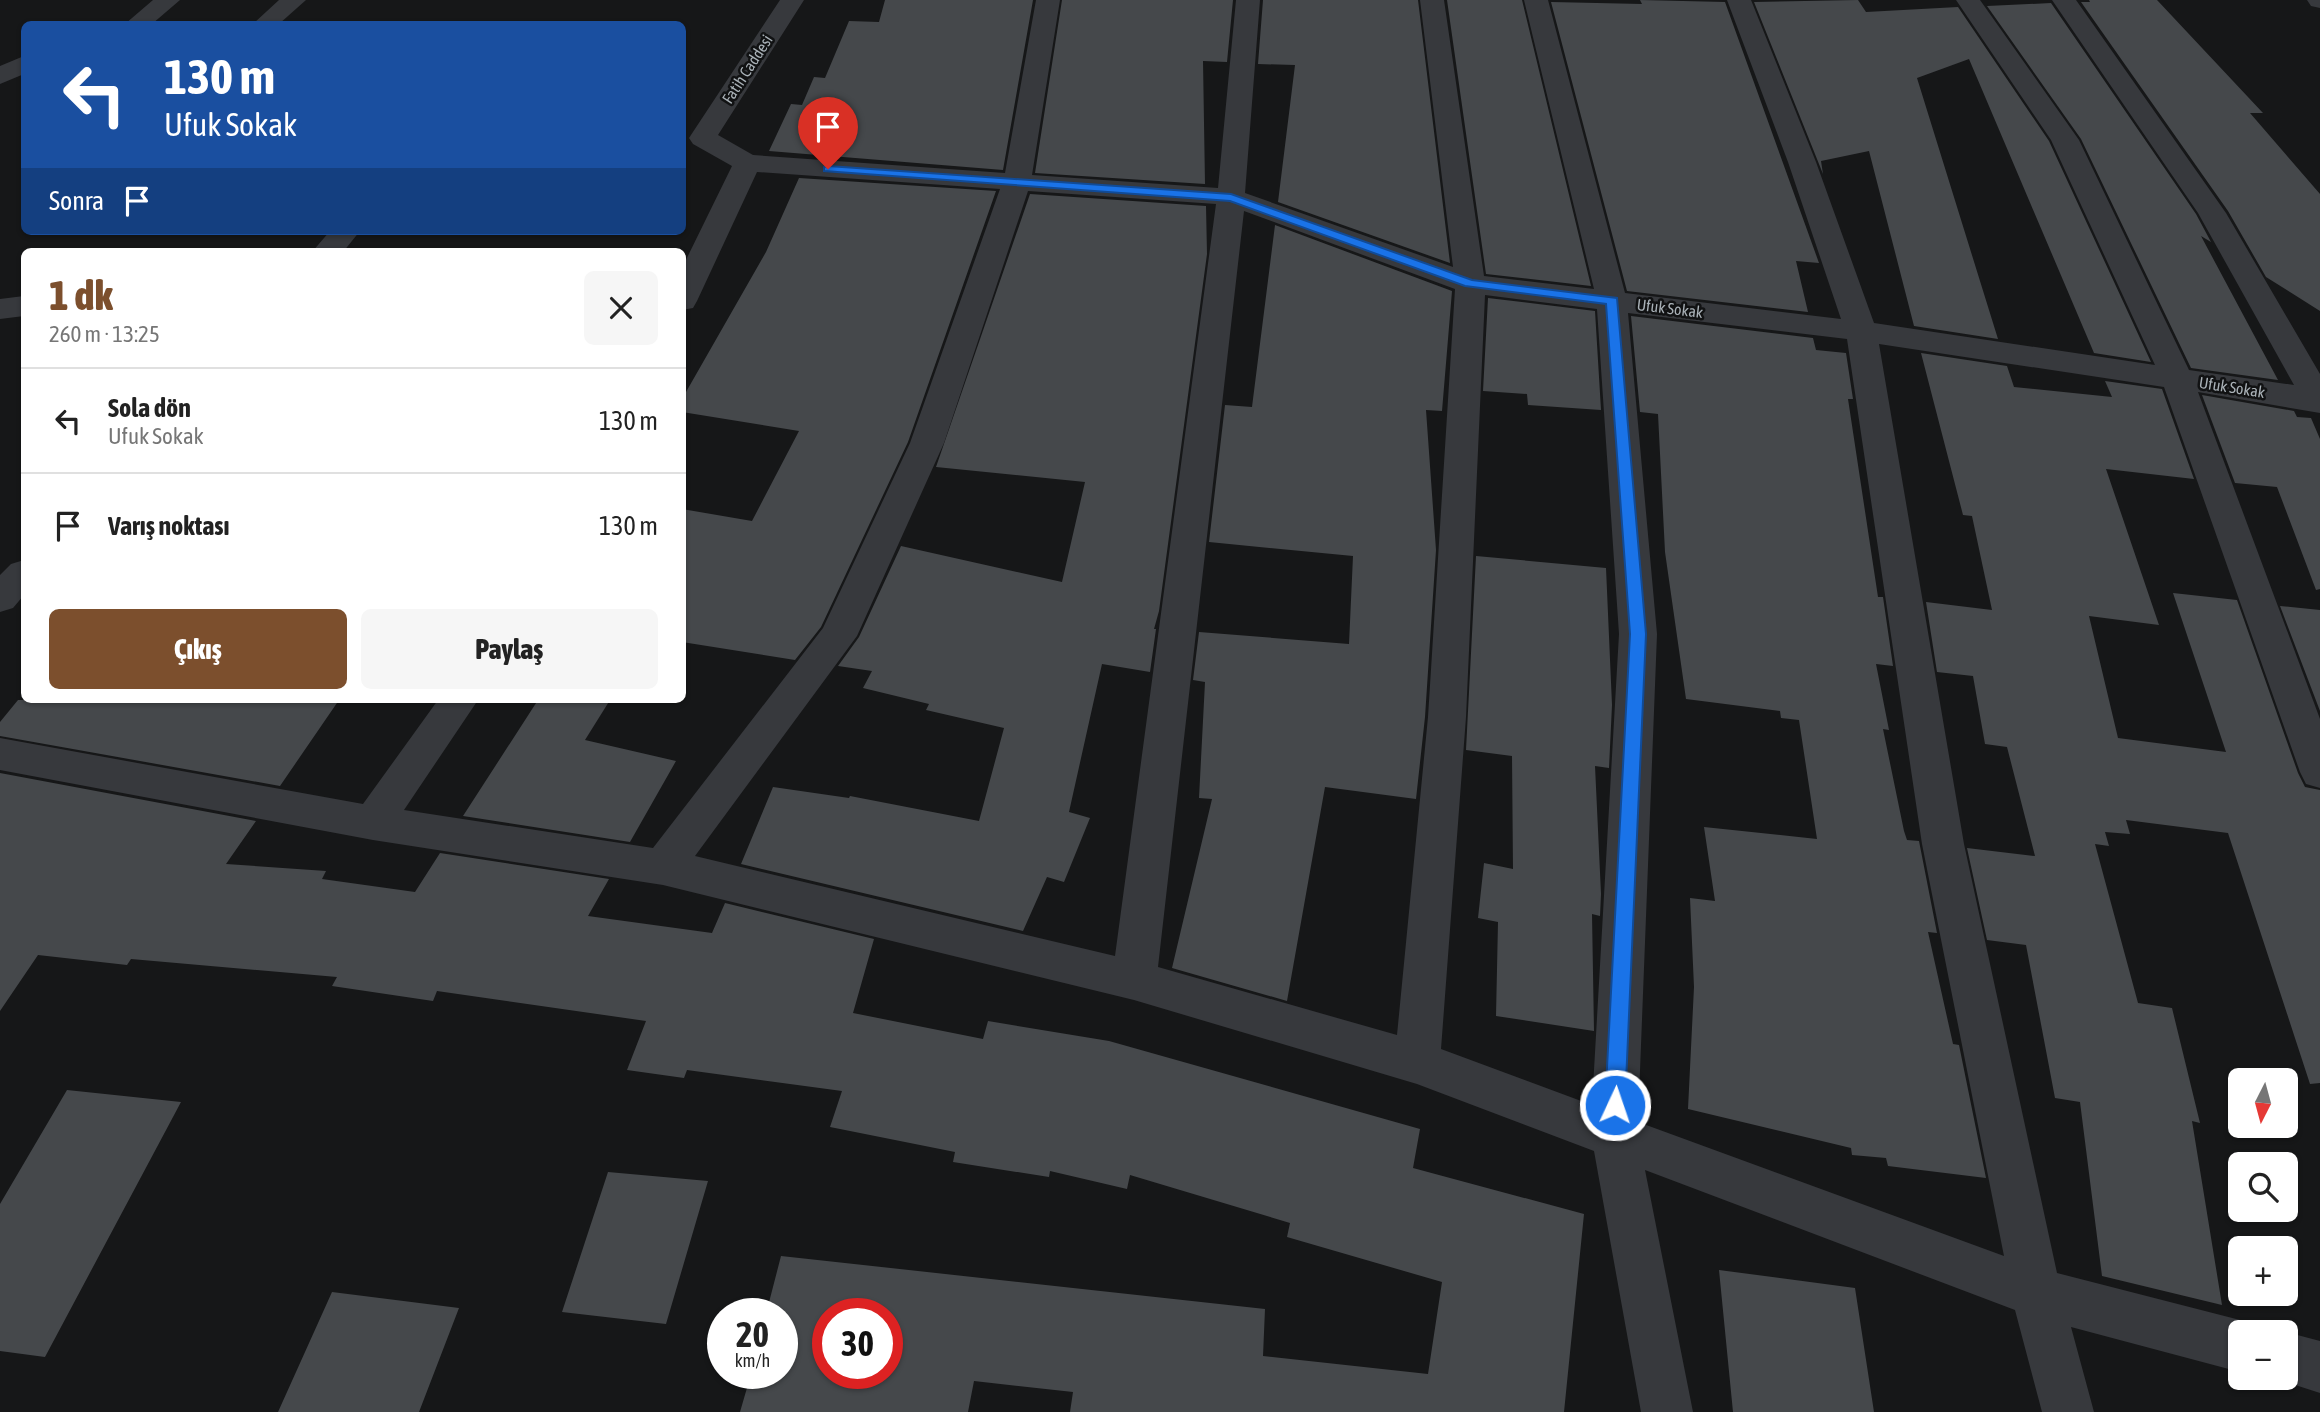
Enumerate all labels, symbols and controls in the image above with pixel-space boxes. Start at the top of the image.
street label: Fatih Caddesi [718,31,776,107]
text: 130 m [164,48,275,104]
icon: left [49,49,140,140]
pin [798,97,858,169]
text: Ufuk Sokak [164,106,297,143]
icon: arrive [809,108,847,146]
icon: arrive [118,182,156,220]
text: Sonra [49,186,104,216]
text: 1 dk [49,271,113,319]
button: close [584,271,658,345]
street label: Ufuk Sokak [1636,295,1704,321]
text: 260 m · 13:25 [49,321,160,347]
street label: Ufuk Sokak [2198,373,2266,401]
text: Sola dön [108,393,191,423]
icon: left [49,402,87,440]
text: 130 m [599,406,658,436]
text: Ufuk Sokak [108,423,204,449]
icon: arrive [49,507,87,545]
text: Varış noktası [108,511,229,541]
text: 130 m [599,511,658,541]
button: Çıkış [49,609,347,689]
button: Paylaş [361,609,658,689]
position arrow [1578,1068,1652,1142]
north arrow [2228,1068,2298,1138]
map controls [2228,1068,2298,1390]
button: search [2228,1152,2298,1222]
button: + [2228,1236,2298,1306]
speed limit sign: 30 [812,1298,903,1389]
text: 20 [736,1314,769,1354]
button: − [2228,1320,2298,1390]
text: km/h [735,1350,770,1371]

